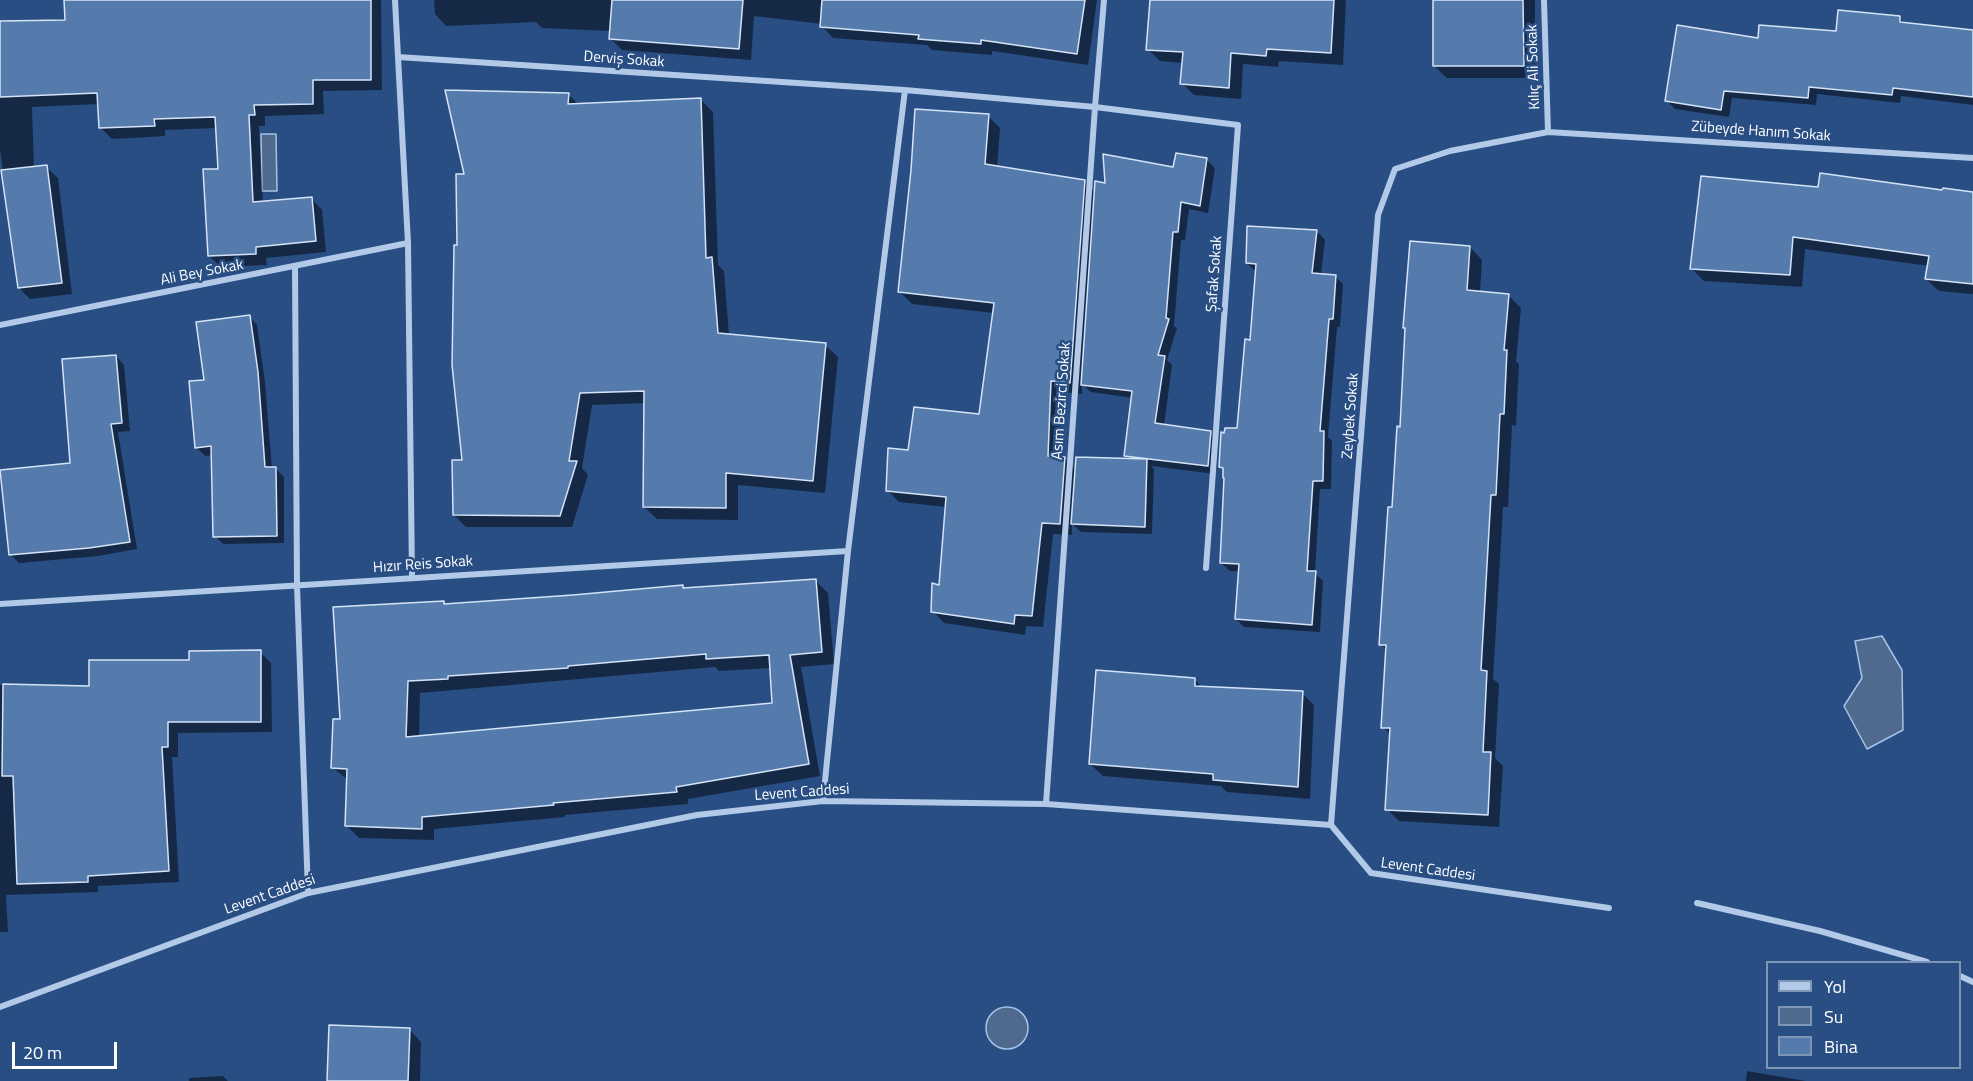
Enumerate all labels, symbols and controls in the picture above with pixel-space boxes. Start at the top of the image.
street label: Kılıç Ali Sokak [1524,24,1544,110]
street label: Derviş Sokak [583,48,665,72]
street label: Zübeyde Hanım Sokak [1691,118,1831,146]
street label: Şafak Sokak [1203,235,1227,313]
street label: Ali Bey Sokak [159,256,245,290]
street label: Asım Bezirci Sokak [1049,342,1075,460]
street label: Zeybek Sokak [1339,372,1363,460]
street label: Hızır Reis Sokak [372,553,474,577]
street label: Levent Caddesi [754,781,850,805]
street label: Levent Caddesi [1380,854,1476,886]
street label: Levent Caddesi [222,871,318,919]
legend [1766,961,1961,1069]
text: Yol [1824,973,1846,1000]
text: Su [1824,1003,1843,1030]
scale bar [15,1030,120,1068]
text: Bina [1824,1033,1858,1060]
text: 20 m [23,1039,62,1066]

